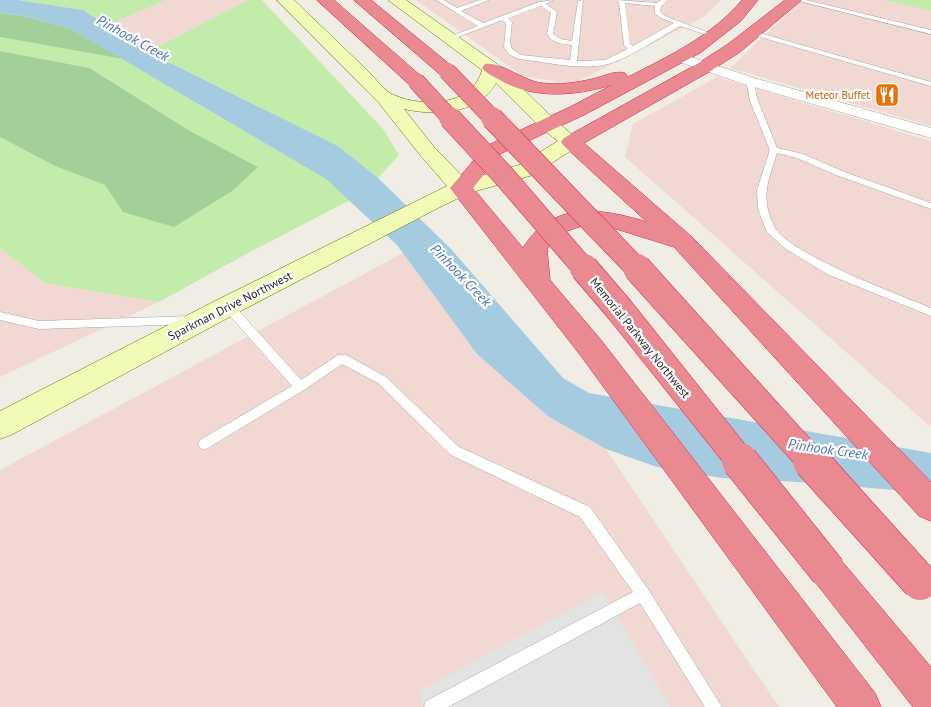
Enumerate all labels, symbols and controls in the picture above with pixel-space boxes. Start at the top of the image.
water label: Pinhook Creek [93,11,173,66]
restaurant icon: Meteor Buffet [874,82,900,108]
place label: Meteor Buffet [805,88,870,102]
water label: Pinhook Creek [427,240,496,311]
street label: Sparkman Drive Northwest [165,268,295,343]
street label: Memorial Parkway Northwest [587,275,694,401]
water label: Pinhook Creek [787,434,870,464]

